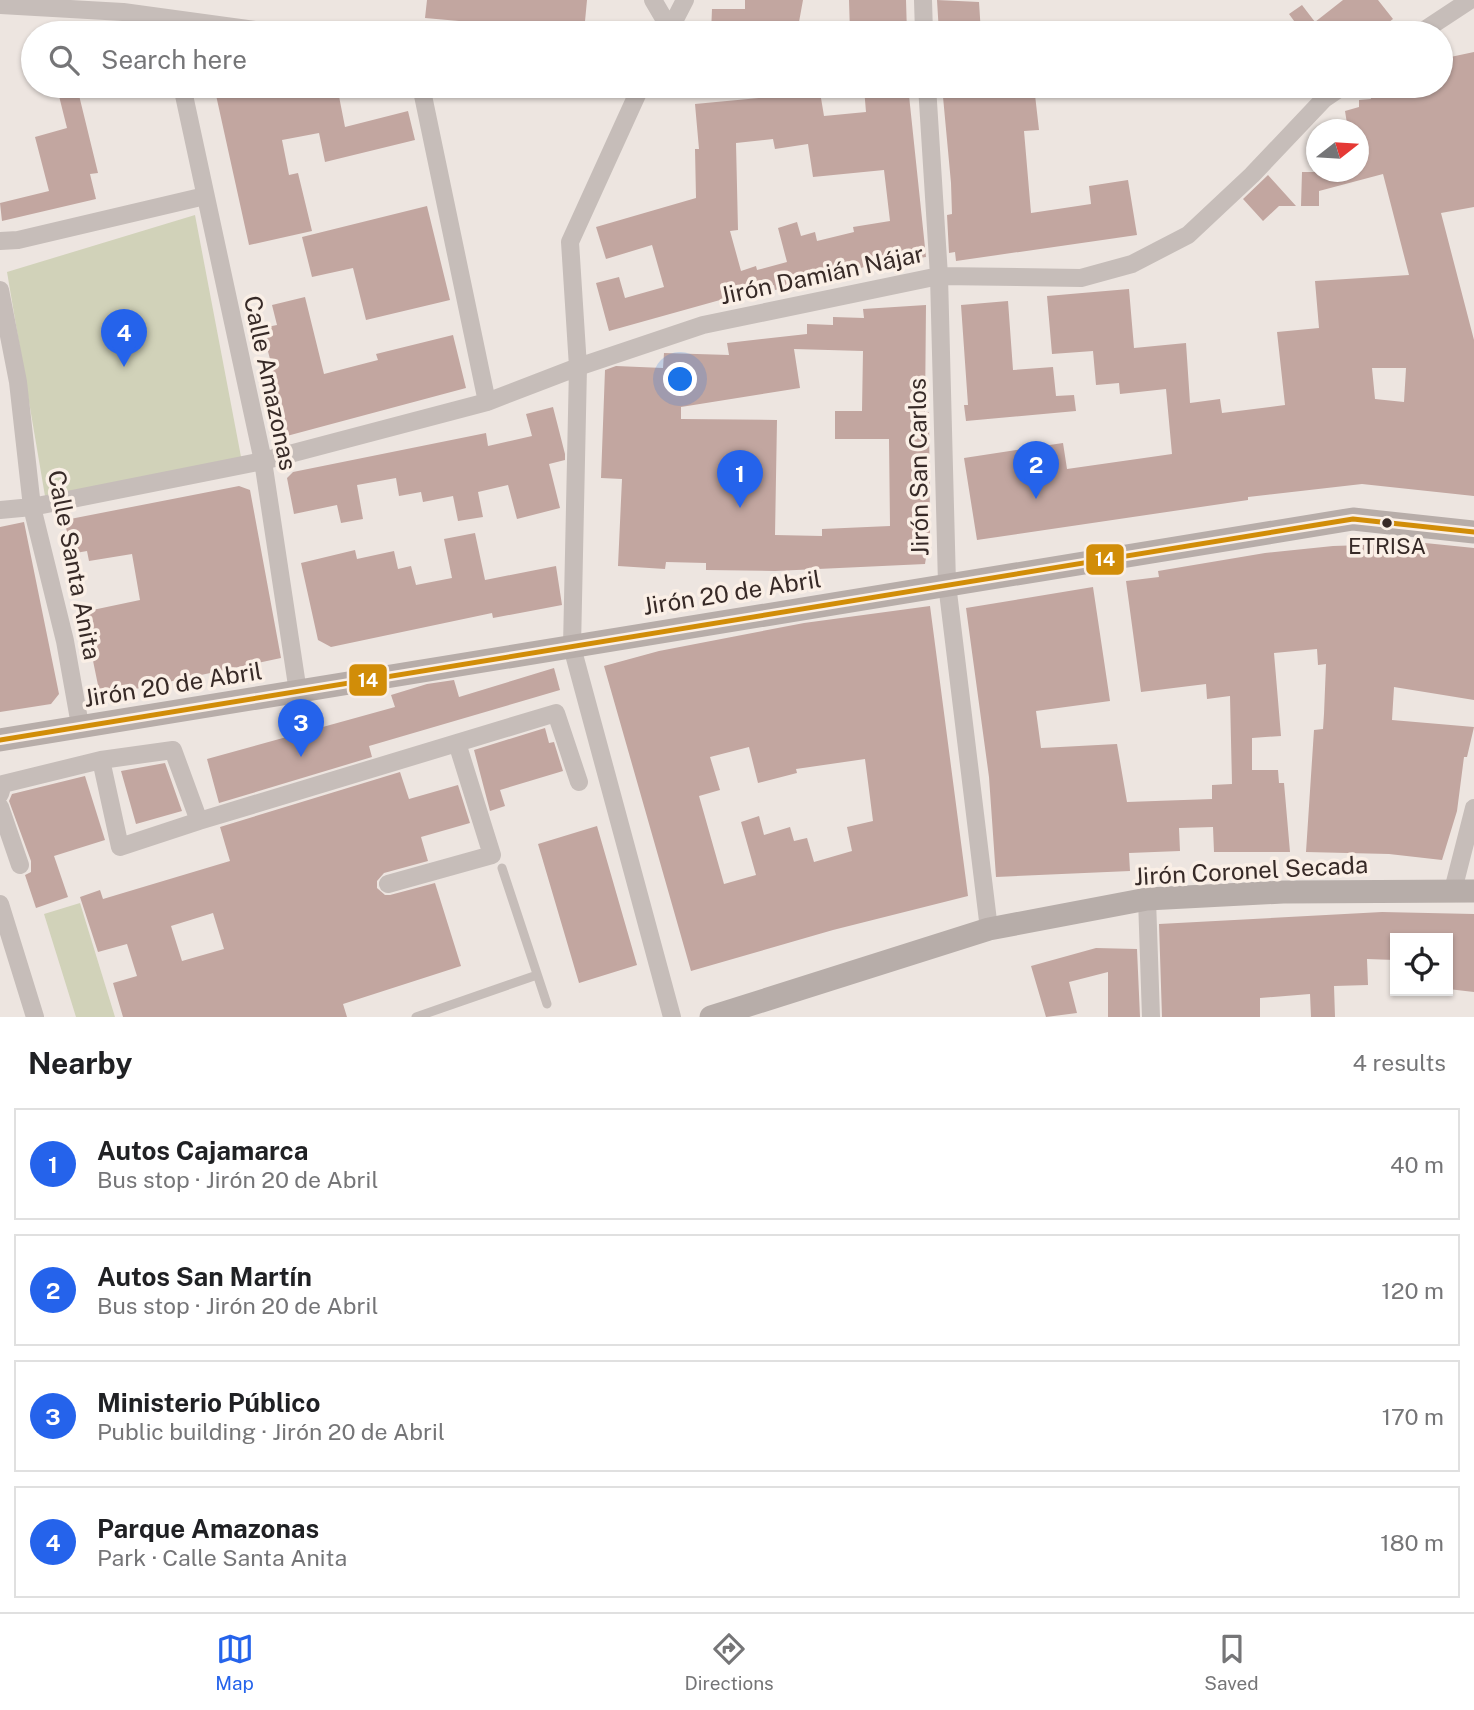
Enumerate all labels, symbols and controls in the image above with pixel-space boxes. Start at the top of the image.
search box [21,21,1453,98]
icon: search [45,41,83,79]
text: Search here [101,44,247,75]
north arrow [1306,119,1369,182]
street label: Jirón Damián Nájar [717,239,926,309]
street label: Calle Amazonas [239,293,303,473]
pin: 4 [101,309,147,367]
your location [663,362,697,396]
street label: Jirón San Carlos [902,378,934,556]
pin: 2 [1013,441,1059,499]
pin: 1 [717,450,763,508]
street label: Calle Santa Anita [43,468,107,662]
marker: ETRISA [1380,516,1394,530]
place label: ETRISA [1348,533,1426,559]
line badge: 14 [1085,543,1125,576]
text: 14 [1095,548,1115,570]
street label: Jirón 20 de Abril [641,564,823,620]
street label: Jirón 20 de Abril [82,656,264,712]
line badge: 14 [348,663,388,697]
text: 14 [358,669,378,691]
pin: 3 [278,699,324,757]
street label: Jirón Coronel Secada [1133,850,1369,890]
map controls [1390,933,1453,996]
button: locate [1390,933,1453,996]
text: Nearby [28,1045,132,1081]
text: 4 results [1352,1049,1446,1076]
text: Autos Cajamarca [97,1135,309,1166]
text: 1 [48,1151,58,1178]
text: 40 m [1390,1151,1444,1178]
text: Bus stop · Jirón 20 de Abril [97,1166,378,1193]
text: Autos San Martín [97,1261,312,1292]
text: 2 [46,1277,60,1304]
text: 120 m [1381,1277,1444,1304]
text: Bus stop · Jirón 20 de Abril [97,1292,378,1319]
text: Ministerio Público [97,1387,320,1418]
text: 3 [45,1403,61,1430]
text: 170 m [1382,1403,1444,1430]
text: Public building · Jirón 20 de Abril [97,1418,445,1445]
text: Parque Amazonas [97,1513,319,1544]
text: 4 [45,1529,61,1556]
text: 180 m [1380,1529,1444,1556]
text: Park · Calle Santa Anita [97,1544,347,1571]
tab: Map [215,1630,254,1694]
tab: Directions [684,1630,774,1694]
tab: Saved [1204,1630,1259,1694]

